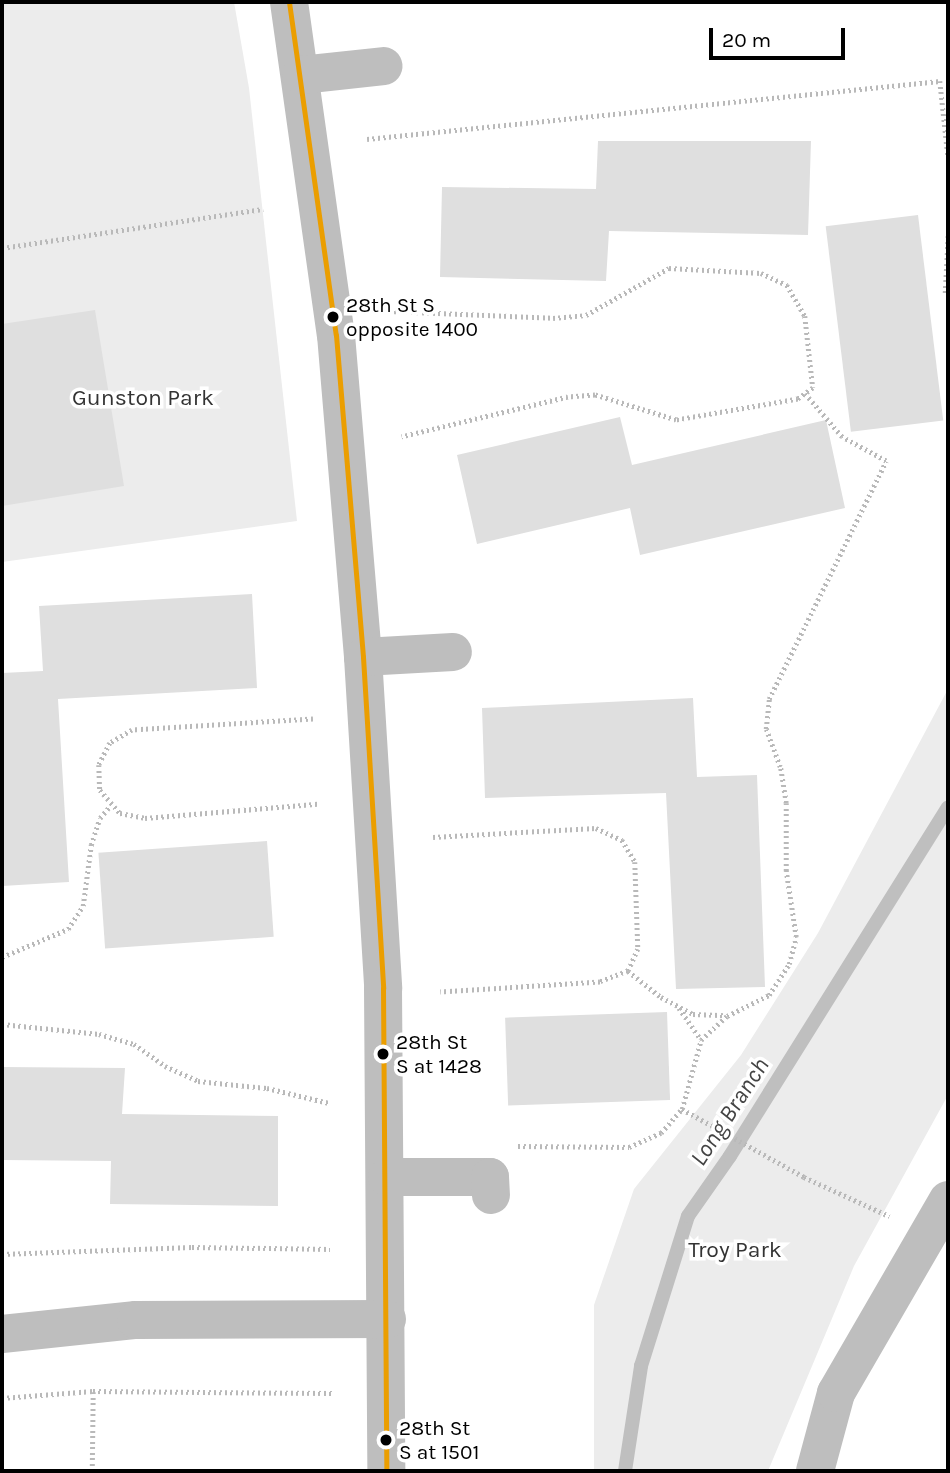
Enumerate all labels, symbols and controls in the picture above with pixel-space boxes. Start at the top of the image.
scale bar [712,14,848,58]
text: 20 m [722,28,771,52]
place label: 28th St S opposite 1400 [346,292,478,342]
marker: 28th St S opposite 1400 [326,310,340,324]
park label: Gunston Park [72,384,214,412]
place label: 28th St S at 1428 [396,1029,482,1079]
marker: 28th St S at 1428 [376,1047,390,1061]
water label: Long Branch [684,1052,776,1172]
park label: Troy Park [688,1236,782,1264]
place label: 28th St S at 1501 [399,1415,479,1465]
marker: 28th St S at 1501 [379,1433,393,1447]

